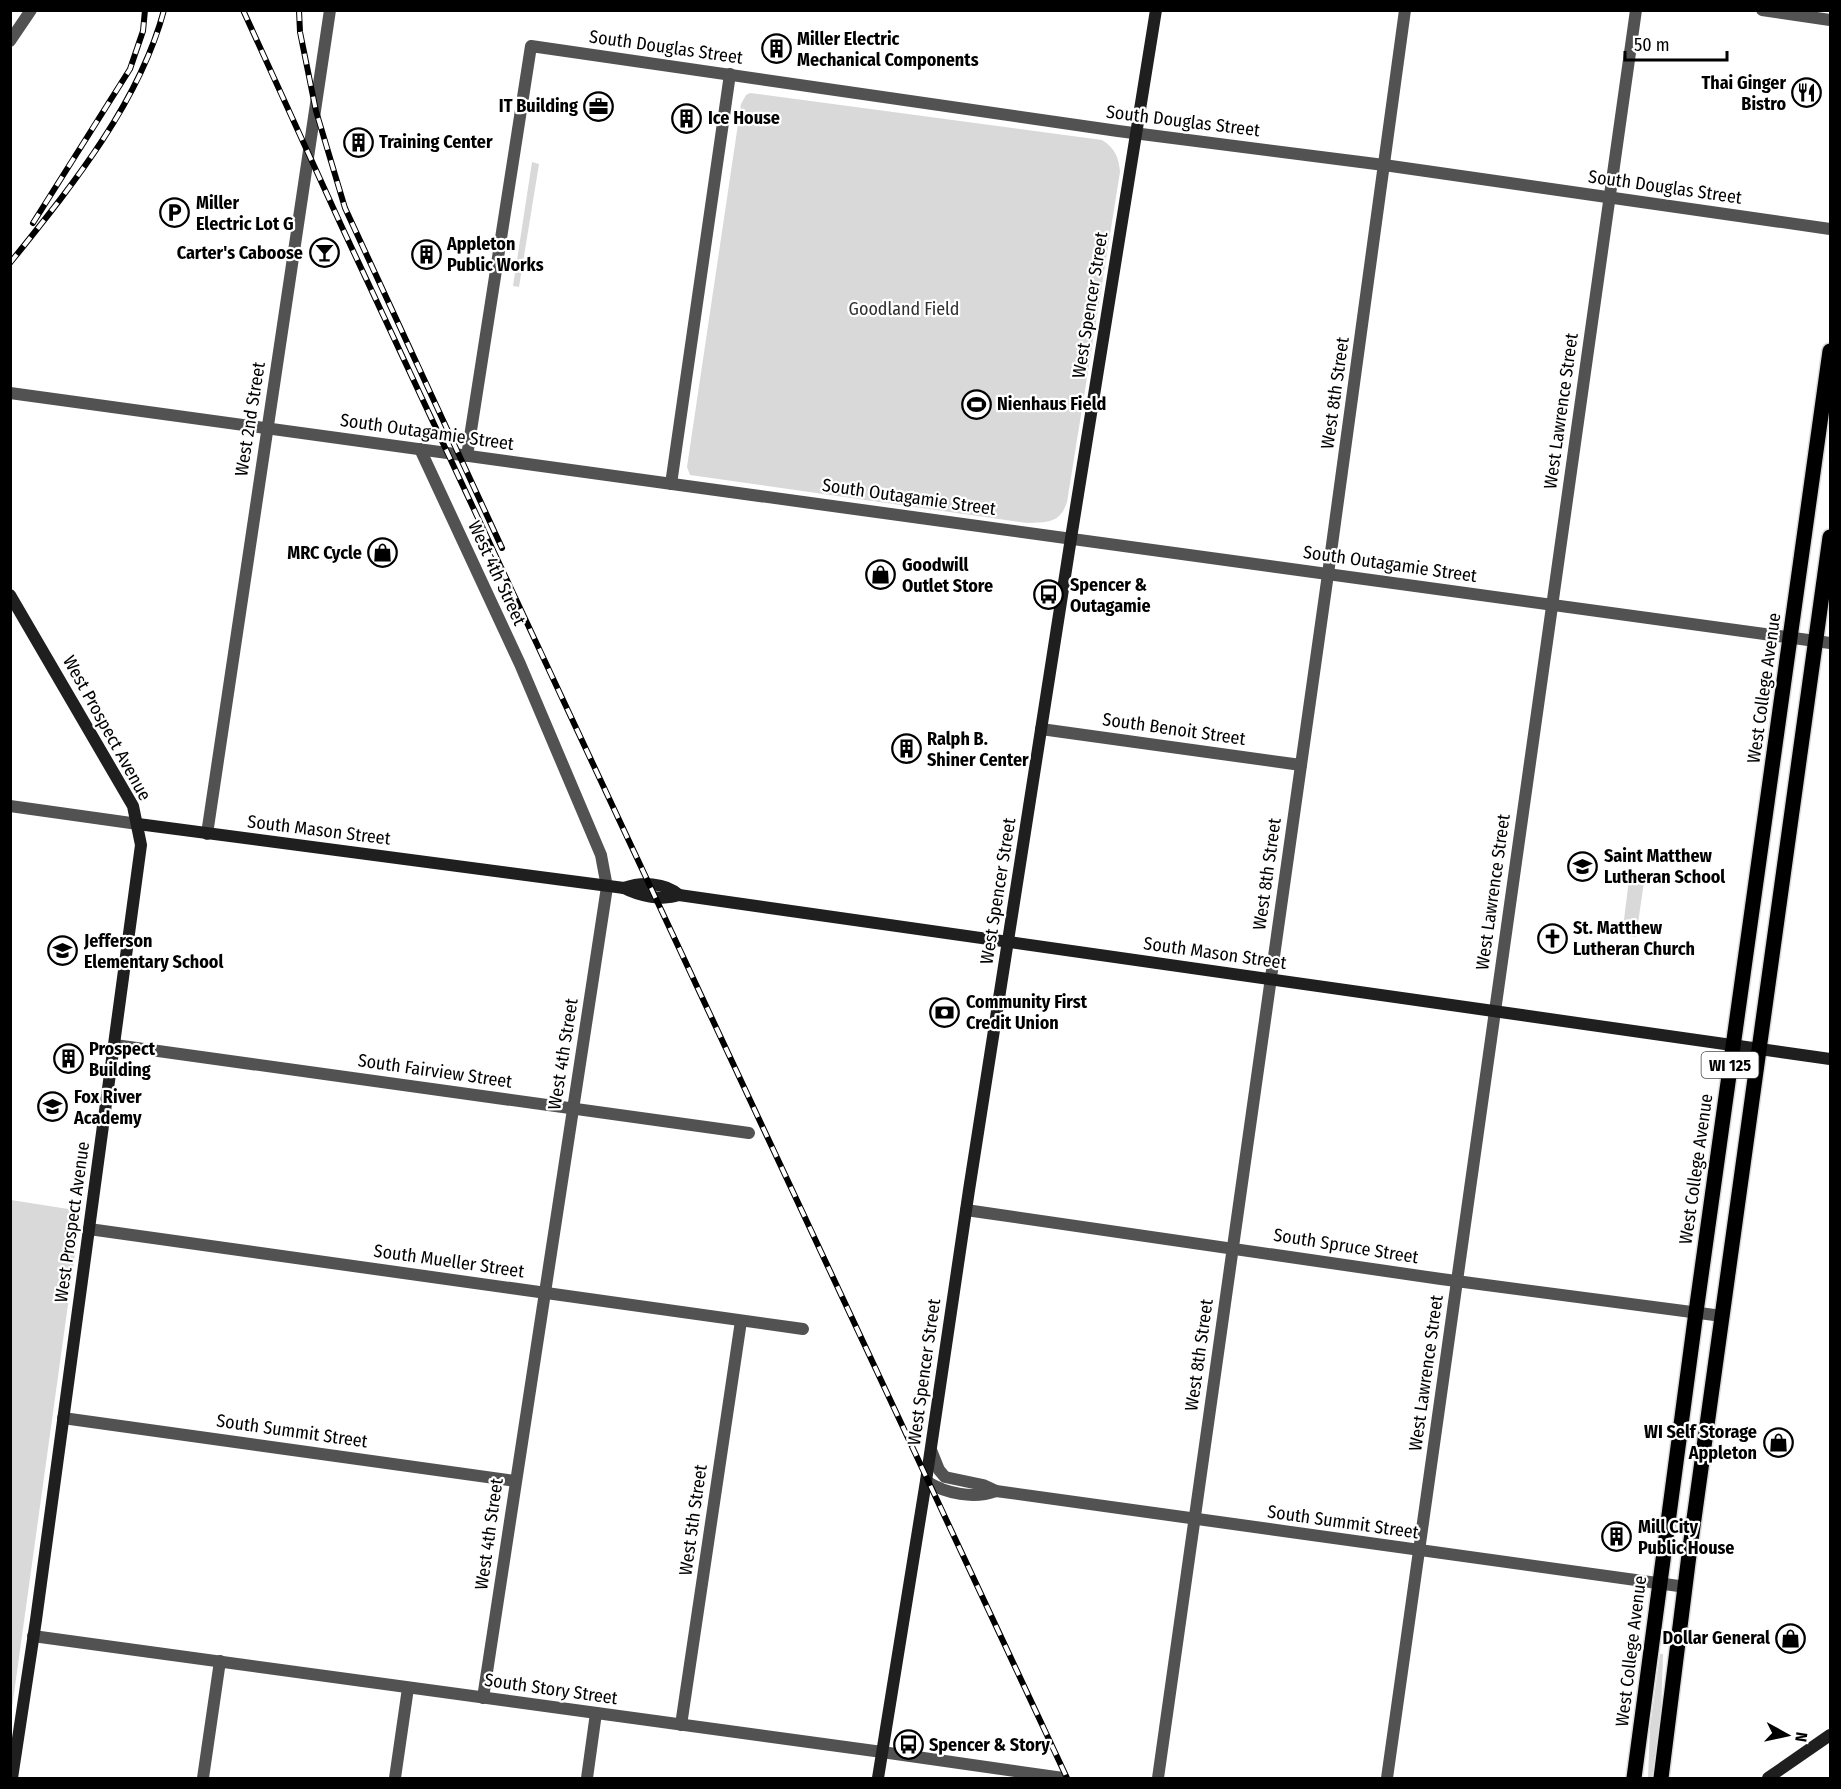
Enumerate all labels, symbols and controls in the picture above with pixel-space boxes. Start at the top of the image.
scale bar [1625,24,1727,62]
street label: South Douglas Street [588,25,744,69]
place label: Miller Electric Mechanical Components [797,28,979,71]
building icon: Miller Electric Mechanical Components [760,33,792,65]
text: 50 m [1634,34,1670,56]
place label: Thai Ginger Bistro [1701,72,1786,115]
restaurant icon: Thai Ginger Bistro [1791,77,1823,109]
office icon: IT Building [583,90,615,122]
place label: IT Building [499,95,578,117]
street label: South Douglas Street [1105,101,1261,141]
building icon: Ice House [671,102,703,134]
place label: Ice House [708,107,780,129]
building icon: Training Center [342,126,374,158]
place label: Training Center [379,131,493,153]
street label: South Douglas Street [1587,165,1743,209]
place label: Miller Electric Lot G [196,192,294,235]
parking icon: Miller Electric Lot G [159,197,191,229]
street label: West Spencer Street [1068,230,1112,380]
place label: Appleton Public Works [446,233,544,276]
bar icon: Carter's Caboose [308,237,340,269]
building icon: Appleton Public Works [410,238,442,270]
place label: Carter's Caboose [177,242,303,264]
park label: Goodland Field [849,298,959,320]
street label: West Lawrence Street [1539,331,1583,490]
street label: West 8th Street [1316,335,1354,450]
street label: West 2nd Street [230,360,270,478]
sports icon: Nienhaus Field [960,388,992,420]
place label: Nienhaus Field [997,393,1106,415]
street label: South Outagamie Street [339,409,515,455]
street label: South Outagamie Street [821,474,997,520]
street label: West 4th Street [463,517,531,629]
shop icon: MRC Cycle [367,537,399,569]
street label: South Outagamie Street [1302,541,1478,587]
place label: MRC Cycle [287,542,362,564]
place label: Goodwill Outlet Store [902,554,993,597]
shop icon: Goodwill Outlet Store [865,559,897,591]
place label: Spencer & Outagamie [1070,574,1151,617]
bus stop icon: Spencer & Outagamie [1033,579,1065,611]
street label: West College Avenue [1743,611,1785,765]
street label: West Prospect Avenue [58,652,156,804]
street label: South Benoit Street [1101,708,1247,750]
place label: Ralph B. Shiner Center [927,728,1029,771]
building icon: Ralph B. Shiner Center [890,733,922,765]
street label: South Mason Street [246,810,392,850]
street label: West Lawrence Street [1471,812,1515,971]
street label: West Spencer Street [976,816,1020,966]
street label: West 8th Street [1248,816,1286,931]
place label: Saint Matthew Lutheran School [1604,845,1725,888]
school or university icon: Saint Matthew Lutheran School [1567,850,1599,882]
place label: St. Matthew Lutheran Church [1573,917,1695,960]
church icon: St. Matthew Lutheran Church [1536,922,1568,954]
place label: Jefferson Elementary School [83,930,223,973]
street label: South Mason Street [1142,932,1288,974]
school or university icon: Jefferson Elementary School [47,935,79,967]
place label: Community First Credit Union [966,991,1088,1034]
bank icon: Community First Credit Union [929,996,961,1028]
street label: West 4th Street [543,997,583,1111]
place label: Prospect Building [89,1038,156,1081]
building icon: Prospect Building [52,1043,84,1075]
street label: South Fairview Street [356,1049,514,1093]
road number: WI 125 [1702,1052,1758,1078]
place label: Fox River Academy [73,1086,142,1129]
school or university icon: Fox River Academy [37,1091,69,1123]
street label: West College Avenue [1675,1092,1717,1246]
street label: West Prospect Avenue [50,1140,94,1304]
street label: South Spruce Street [1272,1224,1420,1268]
street label: South Mueller Street [372,1240,526,1282]
street label: West Lawrence Street [1404,1293,1448,1452]
street label: West Spencer Street [903,1297,945,1447]
street label: West 8th Street [1180,1297,1218,1412]
street label: South Summit Street [215,1410,369,1453]
place label: WI Self Storage Appleton [1644,1421,1757,1464]
shop icon: WI Self Storage Appleton [1762,1426,1794,1458]
street label: West 5th Street [674,1463,712,1577]
street label: West 4th Street [470,1477,508,1591]
street label: South Summit Street [1266,1501,1420,1544]
place label: Mill City Public House [1638,1516,1735,1559]
building icon: Mill City Public House [1601,1521,1633,1553]
street label: West College Avenue [1611,1574,1651,1728]
shop icon: Dollar General [1775,1622,1807,1654]
place label: Dollar General [1663,1627,1770,1649]
street label: South Story Street [483,1669,619,1709]
north arrow [1757,1705,1817,1765]
bus stop icon: Spencer & Story [892,1729,924,1761]
text: N [1791,1731,1811,1743]
place label: Spencer & Story [929,1734,1050,1756]

